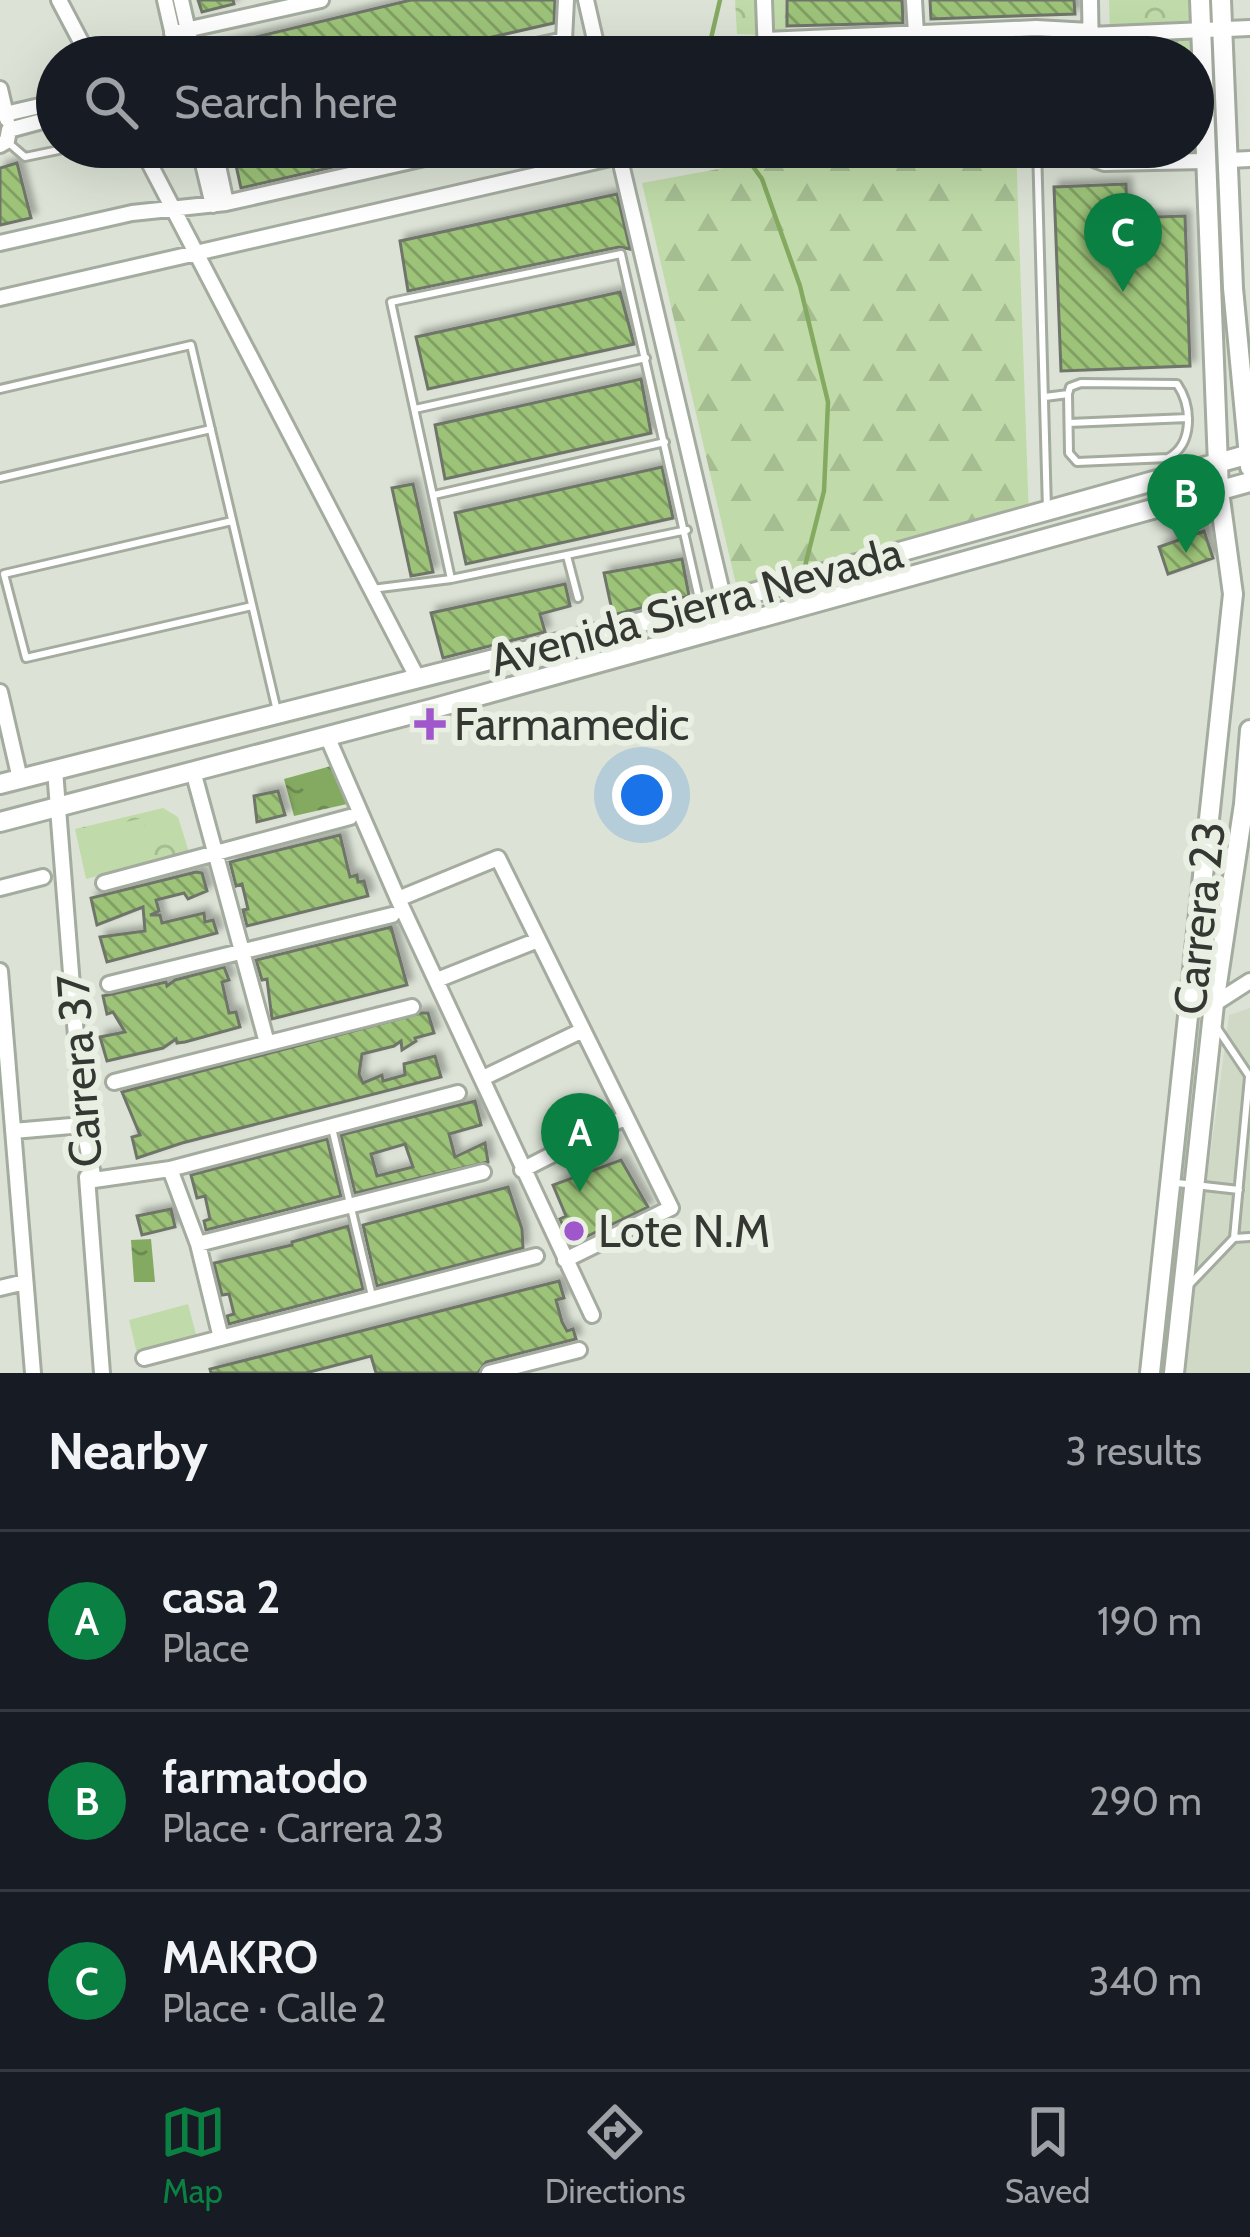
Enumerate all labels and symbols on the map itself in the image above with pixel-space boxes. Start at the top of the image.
pin: C [1084,193,1162,292]
pin: B [1147,454,1225,553]
street label: Avenida Sierra Nevada [484,525,908,687]
place label: Farmamedic [454,697,689,751]
marker: Farmamedic [417,711,443,737]
your location [612,765,672,825]
street label: Carrera 23 [1162,819,1236,1017]
street label: Carrera 37 [45,973,113,1169]
pin: A [541,1093,619,1192]
place label: Lote N.M [598,1204,770,1258]
marker: Lote N.M [561,1218,587,1244]

